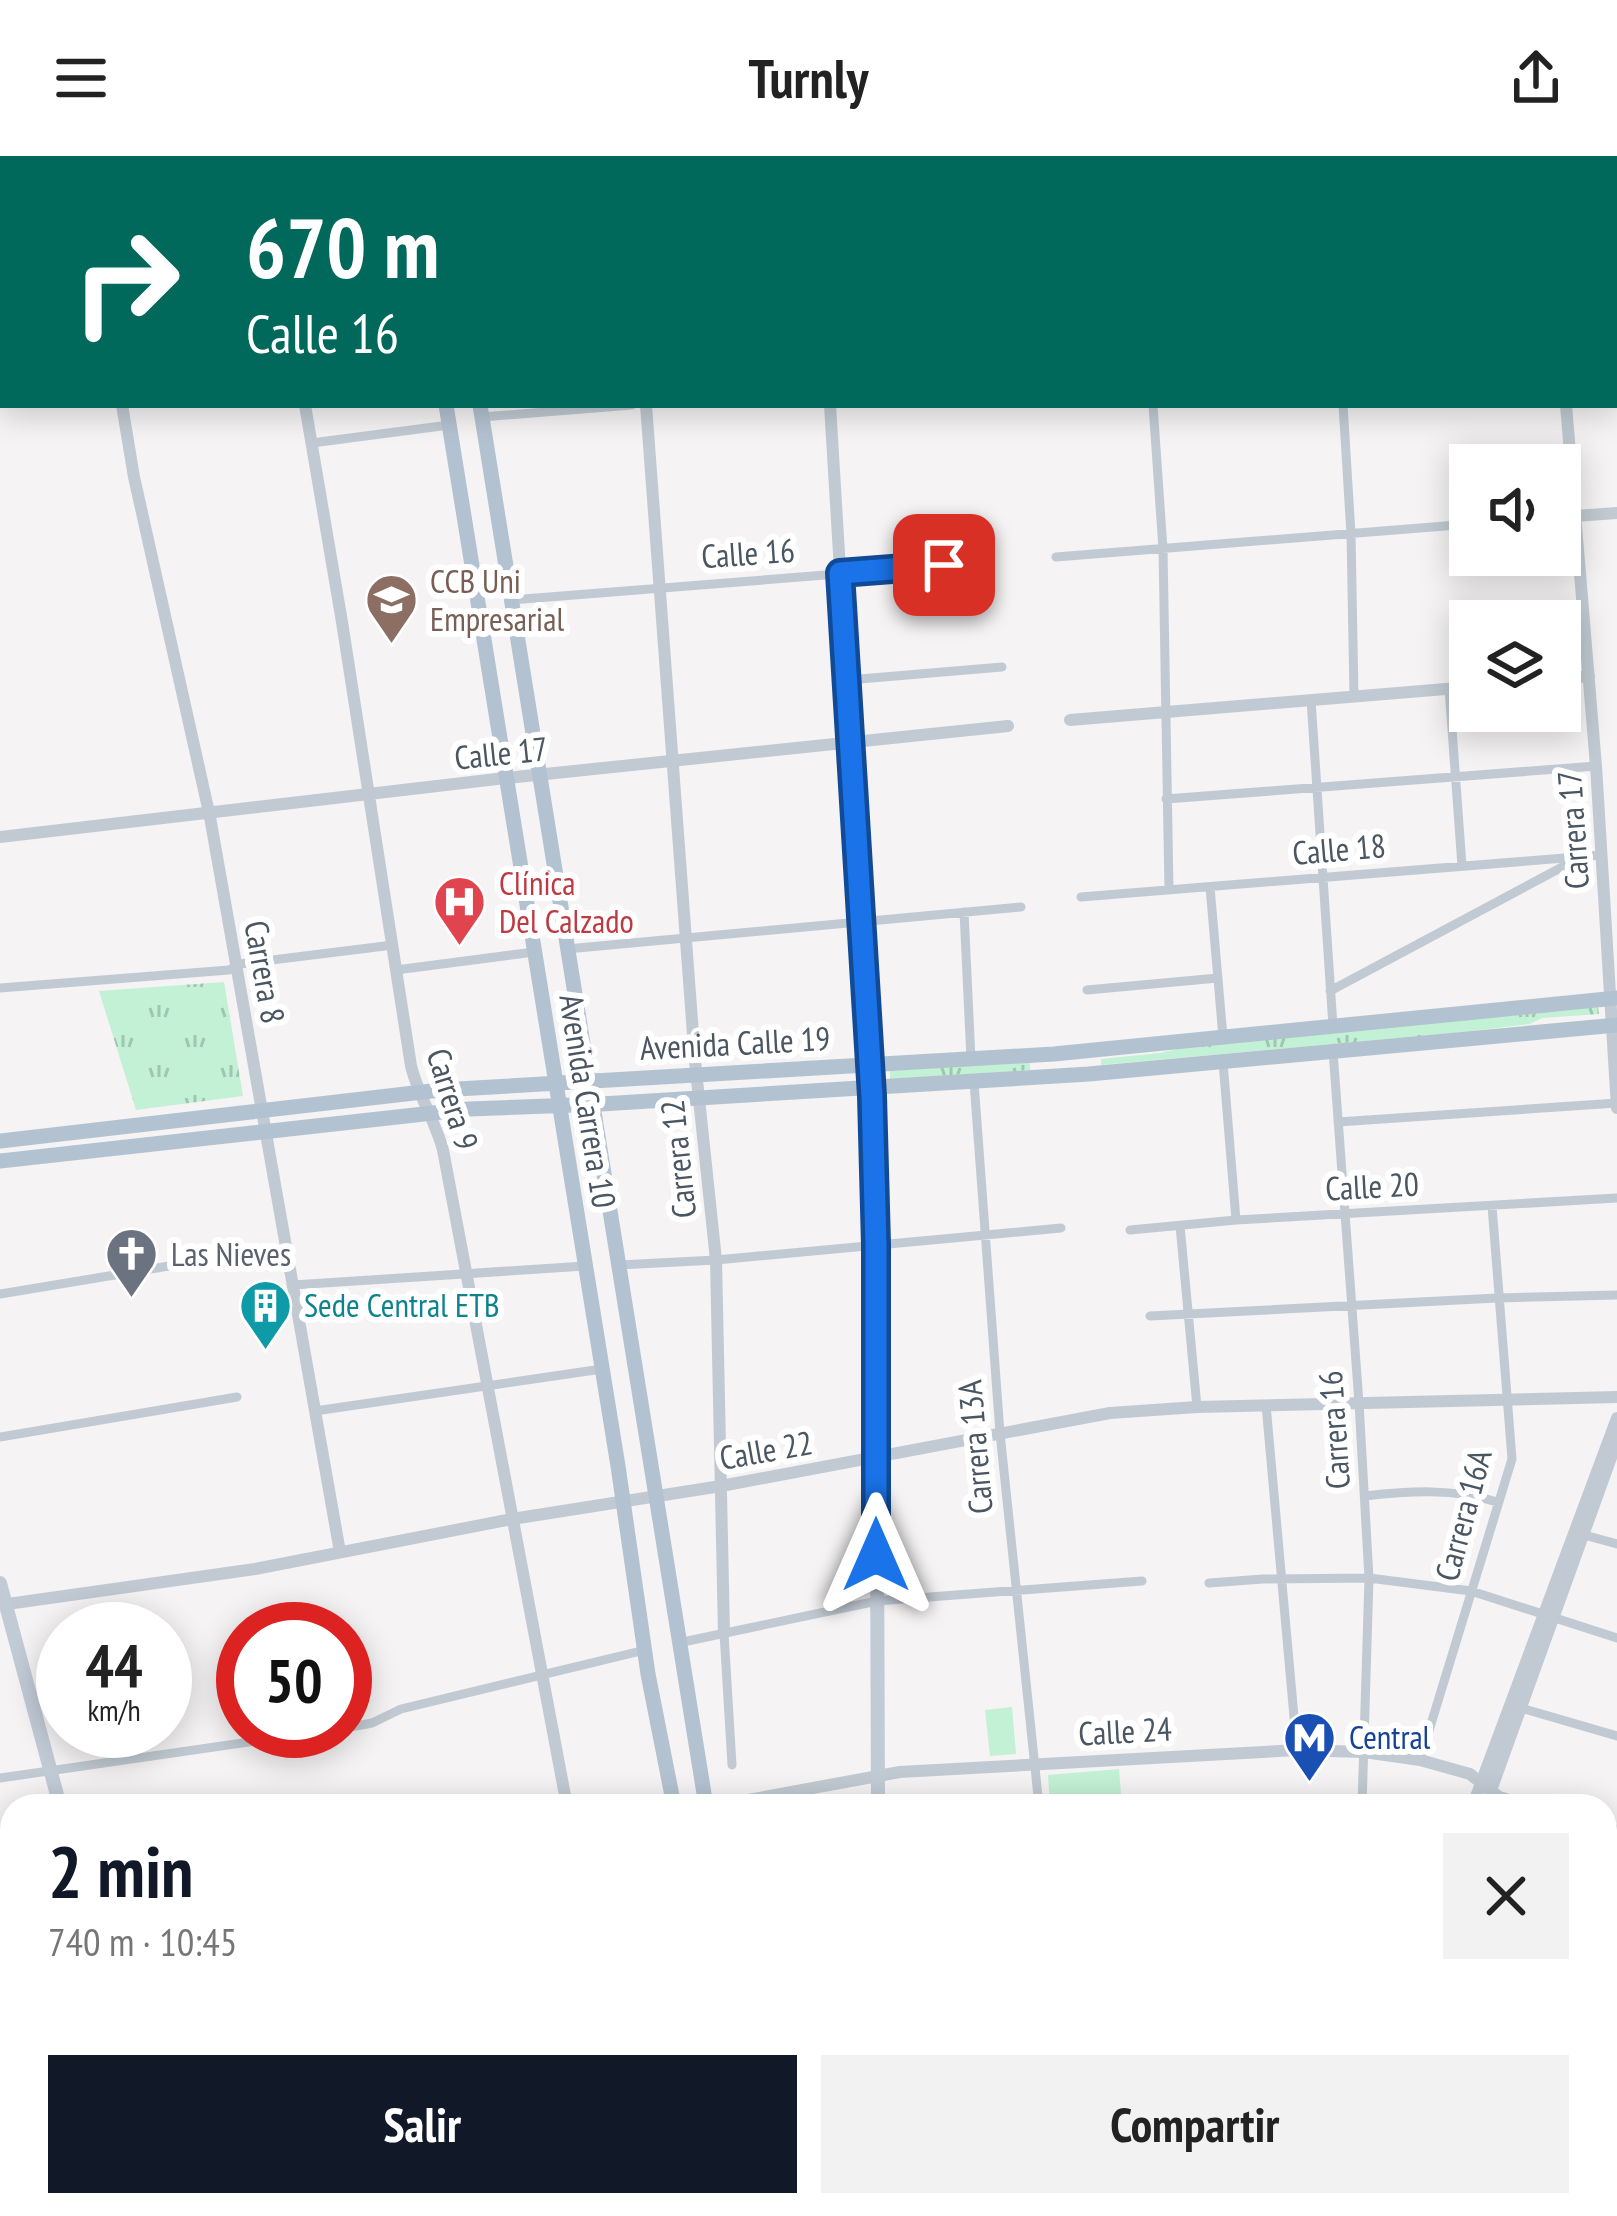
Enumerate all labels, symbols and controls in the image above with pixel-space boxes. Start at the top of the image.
text: Turnly [749,43,868,113]
icon: menu [48,45,114,111]
icon: share [1503,45,1569,111]
text: 670 m [246,192,439,301]
icon: right [48,204,204,360]
text: Calle 16 [246,298,399,368]
map controls [1449,444,1581,732]
button: sound [1449,444,1581,576]
pin [893,514,995,616]
street label: Calle 16 [700,528,796,577]
icon: arrive [911,532,977,598]
place label: CCB Uni Empresarial [430,559,564,640]
school or university icon: CCB Uni Empresarial [363,572,419,646]
button: layers [1449,600,1581,732]
street label: Calle 17 [452,726,550,779]
street label: Carrera 17 [1547,769,1598,891]
street label: Calle 18 [1290,823,1387,874]
place label: Clínica Del Calzado [499,861,634,942]
hospital icon: Clínica Del Calzado [432,874,488,948]
street label: Carrera 8 [235,917,296,1027]
street label: Avenida Carrera 10 [550,991,627,1211]
street label: Avenida Calle 19 [639,1016,831,1069]
street label: Carrera 9 [418,1043,489,1155]
street label: Carrera 12 [650,1098,705,1220]
street label: Calle 20 [1324,1162,1420,1209]
church icon: Las Nieves [104,1226,160,1300]
place label: Las Nieves [171,1232,291,1275]
building icon: Sede Central ETB [237,1277,293,1351]
place label: Sede Central ETB [304,1283,499,1326]
street label: Carrera 16 [1308,1369,1359,1491]
street label: Carrera 13A [947,1378,1002,1516]
street label: Calle 22 [716,1420,816,1479]
street label: Carrera 16A [1424,1444,1501,1585]
position arrow [813,1492,939,1618]
speed limit sign: 50 [216,1602,372,1758]
text: 44 [85,1626,143,1704]
text: km/h [87,1690,141,1729]
street label: Calle 24 [1077,1707,1173,1754]
metro station icon: Central [1282,1709,1338,1783]
place label: Central [1349,1715,1431,1758]
text: 2 min [48,1824,193,1917]
button: close [1443,1833,1569,1959]
text: 740 m · 10:45 [48,1916,237,1967]
button: Salir [48,2055,797,2193]
button: Compartir [821,2055,1569,2193]

